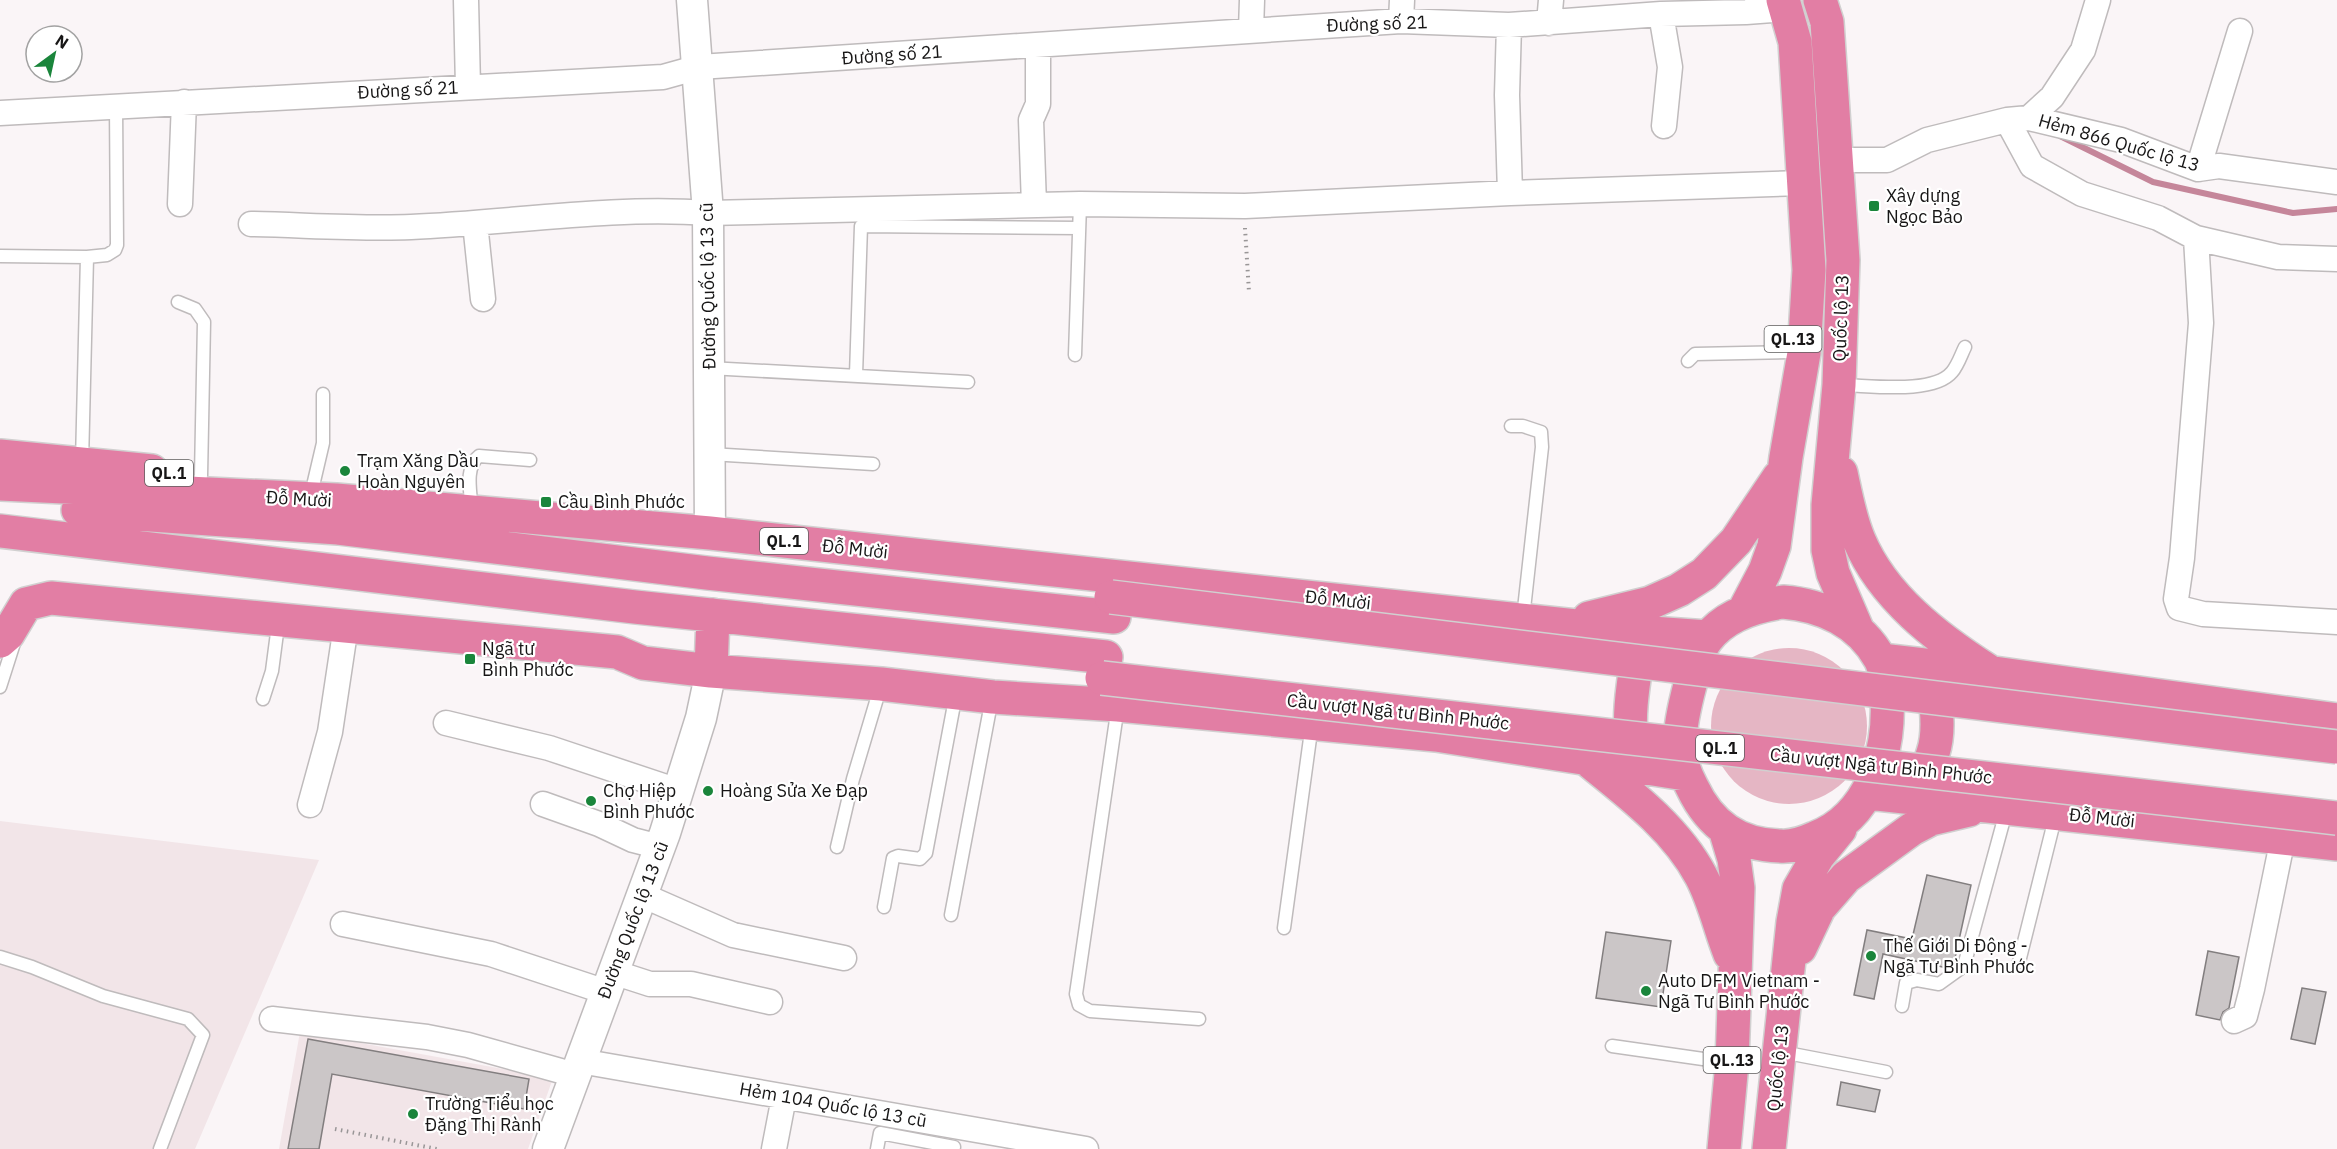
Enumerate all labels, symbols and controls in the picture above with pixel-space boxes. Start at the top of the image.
street label: Đường số 21 [1326,10,1428,37]
north arrow [24,24,84,84]
text: N [52,30,72,53]
street label: Đường số 21 [841,40,943,69]
street label: Đường số 21 [357,75,459,104]
street label: Hẻm 866 Quốc lộ 13 [2036,109,2202,177]
place label: Xây dựng Ngọc Bảo [1886,184,1963,228]
marker: Xây dựng Ngọc Bảo [1867,199,1881,213]
street label: Đường Quốc lộ 13 cũ [695,202,720,370]
street label: Quốc lộ 13 [1827,274,1854,362]
road number: QL.13 [1764,326,1822,352]
place label: Trạm Xăng Dầu Hoàn Nguyên [357,449,479,493]
road number: QL.1 [145,460,193,486]
marker: Trạm Xăng Dầu Hoàn Nguyên [338,464,352,478]
street label: Đỗ Mười [266,485,333,512]
place label: Cầu Bình Phước [558,490,685,513]
marker: Cầu Bình Phước [539,495,553,509]
road number: QL.1 [760,528,808,554]
street label: Đỗ Mười [821,534,889,563]
street label: Đỗ Mười [1304,585,1372,614]
place label: Ngã tư Bình Phước [482,637,573,681]
marker: Ngã tư Bình Phước [463,652,477,666]
street label: Cầu vượt Ngã tư Bình Phước [1286,688,1510,735]
road number: QL.1 [1696,735,1744,761]
street label: Cầu vượt Ngã tư Bình Phước [1769,742,1993,789]
place label: Chợ Hiệp Bình Phước [603,779,694,823]
place label: Hoàng Sửa Xe Đạp [720,779,868,802]
marker: Hoàng Sửa Xe Đạp [701,784,715,798]
marker: Chợ Hiệp Bình Phước [584,794,598,808]
street label: Đỗ Mười [2068,803,2136,832]
street label: Đường Quốc lộ 13 cũ [592,838,673,1002]
place label: Thế Giới Di Động - Ngã Tư Bình Phước [1883,934,2034,978]
marker: Thế Giới Di Động - Ngã Tư Bình Phước [1864,949,1878,963]
place label: Auto DFM Vietnam - Ngã Tư Bình Phước [1658,969,1820,1013]
marker: Auto DFM Vietnam - Ngã Tư Bình Phước [1639,984,1653,998]
street label: Quốc lộ 13 [1762,1023,1793,1113]
road number: QL.13 [1704,1047,1760,1073]
street label: Hẻm 104 Quốc lộ 13 cũ [738,1077,929,1132]
place label: Trường Tiểu học Đặng Thị Rành [425,1092,554,1136]
marker: Trường Tiểu học Đặng Thị Rành [406,1107,420,1121]

